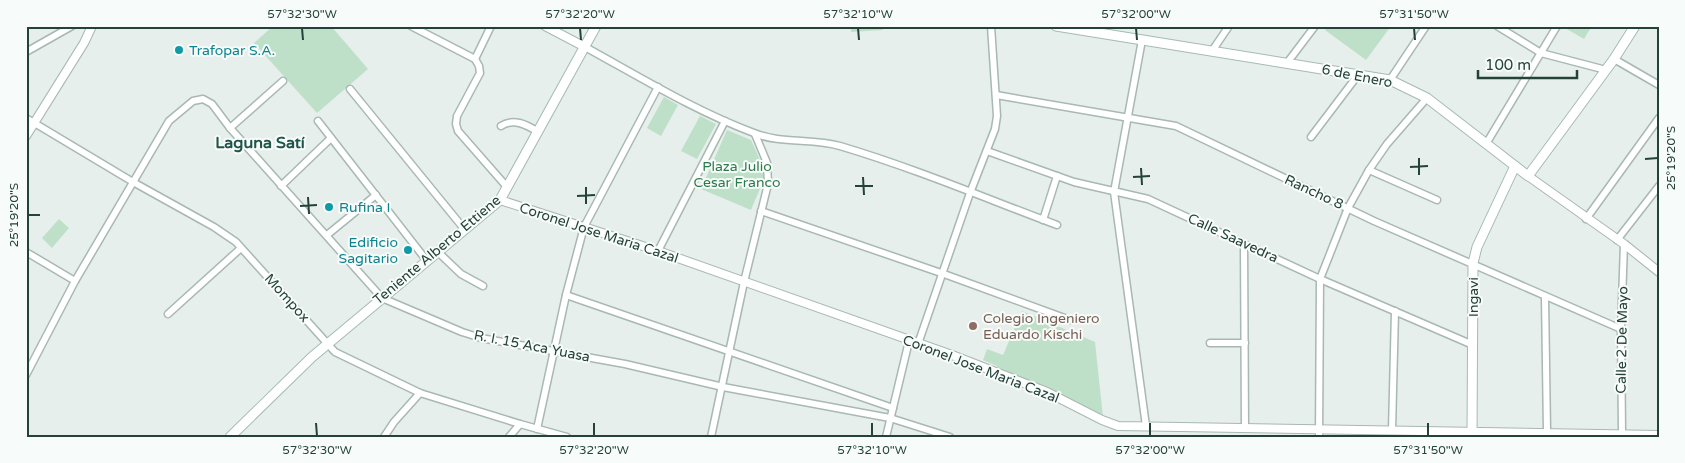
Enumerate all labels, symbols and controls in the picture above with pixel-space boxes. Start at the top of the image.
text: 57°32'30"W [267,7,337,21]
text: 57°32'20"W [545,7,615,21]
text: 57°32'10"W [823,7,893,21]
text: 57°32'00"W [1101,7,1171,21]
text: 57°31'50"W [1379,7,1449,21]
place label: Trafopar S.A. [189,42,275,59]
marker: Trafopar S.A. [173,44,185,56]
scale bar [1478,48,1576,80]
text: 100 m [1485,56,1531,74]
street label: 6 de Enero [1320,61,1394,91]
text: 25°19'20"S [1664,126,1678,190]
district label: Laguna Satí [215,133,305,153]
park label: Plaza Julio Cesar Franco [694,158,780,191]
street label: Rancho 8 [1282,171,1346,213]
text: 25°19'20"S [7,183,21,247]
street label: Teniente Alberto Ettiene [370,192,504,308]
place label: Rufina I [339,199,390,216]
street label: Coronel Jose Maria Cazal [517,199,681,267]
marker: Rufina I [323,201,335,213]
street label: Calle Saavedra [1185,210,1281,266]
place label: Edificio Sagitario [339,234,398,267]
marker: Edificio Sagitario [402,244,414,256]
street label: Mompox [261,270,313,326]
street label: Ingavi [1465,277,1482,317]
street label: Calle 2 De Mayo [1613,286,1631,394]
place label: Colegio Ingeniero Eduardo Kischi [983,310,1100,343]
marker: Colegio Ingeniero Eduardo Kischi [967,320,979,332]
street label: R. I. 15 Aca Yuasa [472,326,592,366]
street label: Coronel Jose Maria Cazal [900,331,1062,407]
text: 57°32'30"W [282,443,352,457]
text: 57°32'20"W [559,443,629,457]
text: 57°32'10"W [837,443,907,457]
text: 57°32'00"W [1115,443,1185,457]
text: 57°31'50"W [1393,443,1463,457]

